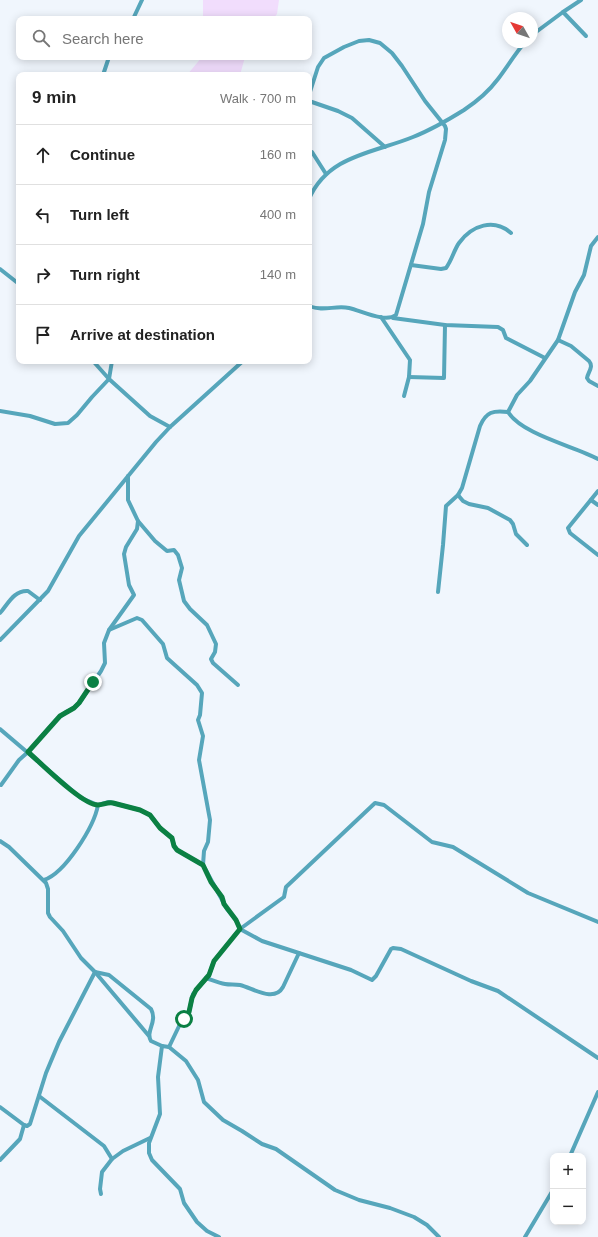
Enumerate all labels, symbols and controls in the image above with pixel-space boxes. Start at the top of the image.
north arrow [502,12,538,48]
search box [16,16,312,60]
icon: search [30,27,52,49]
text: Search here [62,30,144,47]
text: 9 min [32,88,76,107]
text: Walk · 700 m [220,91,296,106]
icon: ahead [32,144,54,166]
text: Continue [70,146,135,163]
text: 160 m [260,147,296,162]
icon: left [32,204,54,226]
text: Turn left [70,206,129,223]
text: 400 m [260,207,296,222]
icon: right [32,264,54,286]
text: Turn right [70,266,140,283]
text: 140 m [260,267,296,282]
icon: arrive [32,324,54,346]
text: Arrive at destination [70,326,215,343]
route end [84,673,102,691]
route start [175,1010,193,1028]
map controls [550,1153,586,1225]
button: + [550,1153,586,1189]
button: − [550,1189,586,1225]

